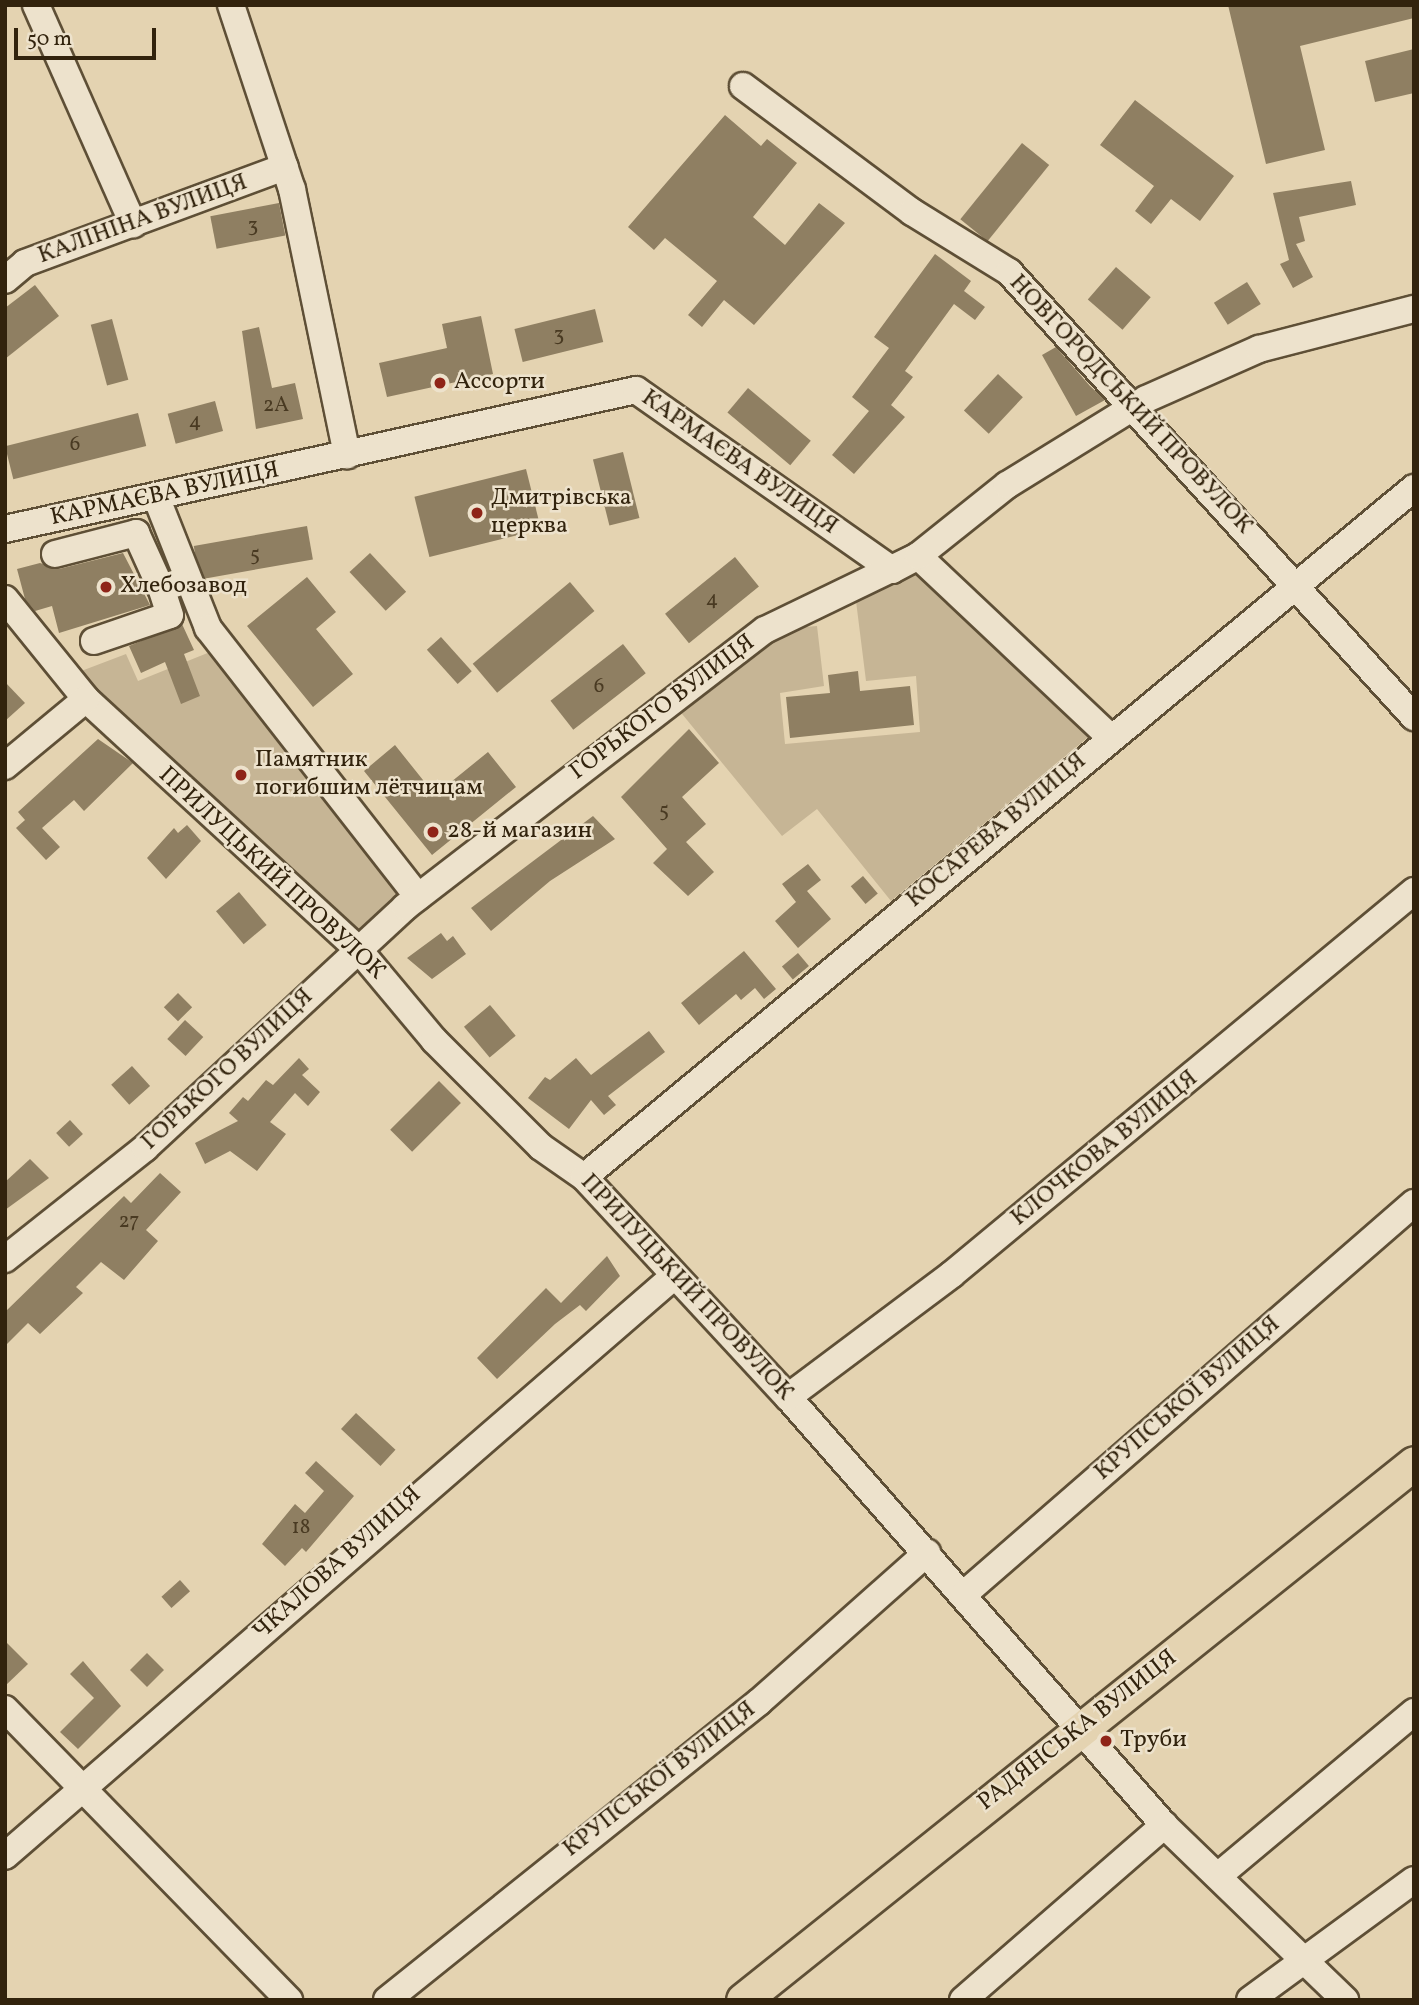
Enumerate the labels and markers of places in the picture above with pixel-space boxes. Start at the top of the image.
place label: Ассорти [454,369,545,397]
marker: Ассорти [432,375,448,391]
place label: Дмитрівська церква [491,485,632,541]
marker: Дмитрівська церква [469,505,485,521]
place label: Хлебозавод [120,573,247,601]
marker: Хлебозавод [98,579,114,595]
place label: Памятник погибшим лётчицам [255,747,483,803]
marker: Памятник погибшим лётчицам [233,767,249,783]
place label: 28-й магазин [447,818,592,846]
marker: 28-й магазин [425,824,441,840]
place label: Труби [1120,1727,1187,1755]
marker: Труби [1098,1733,1114,1749]

